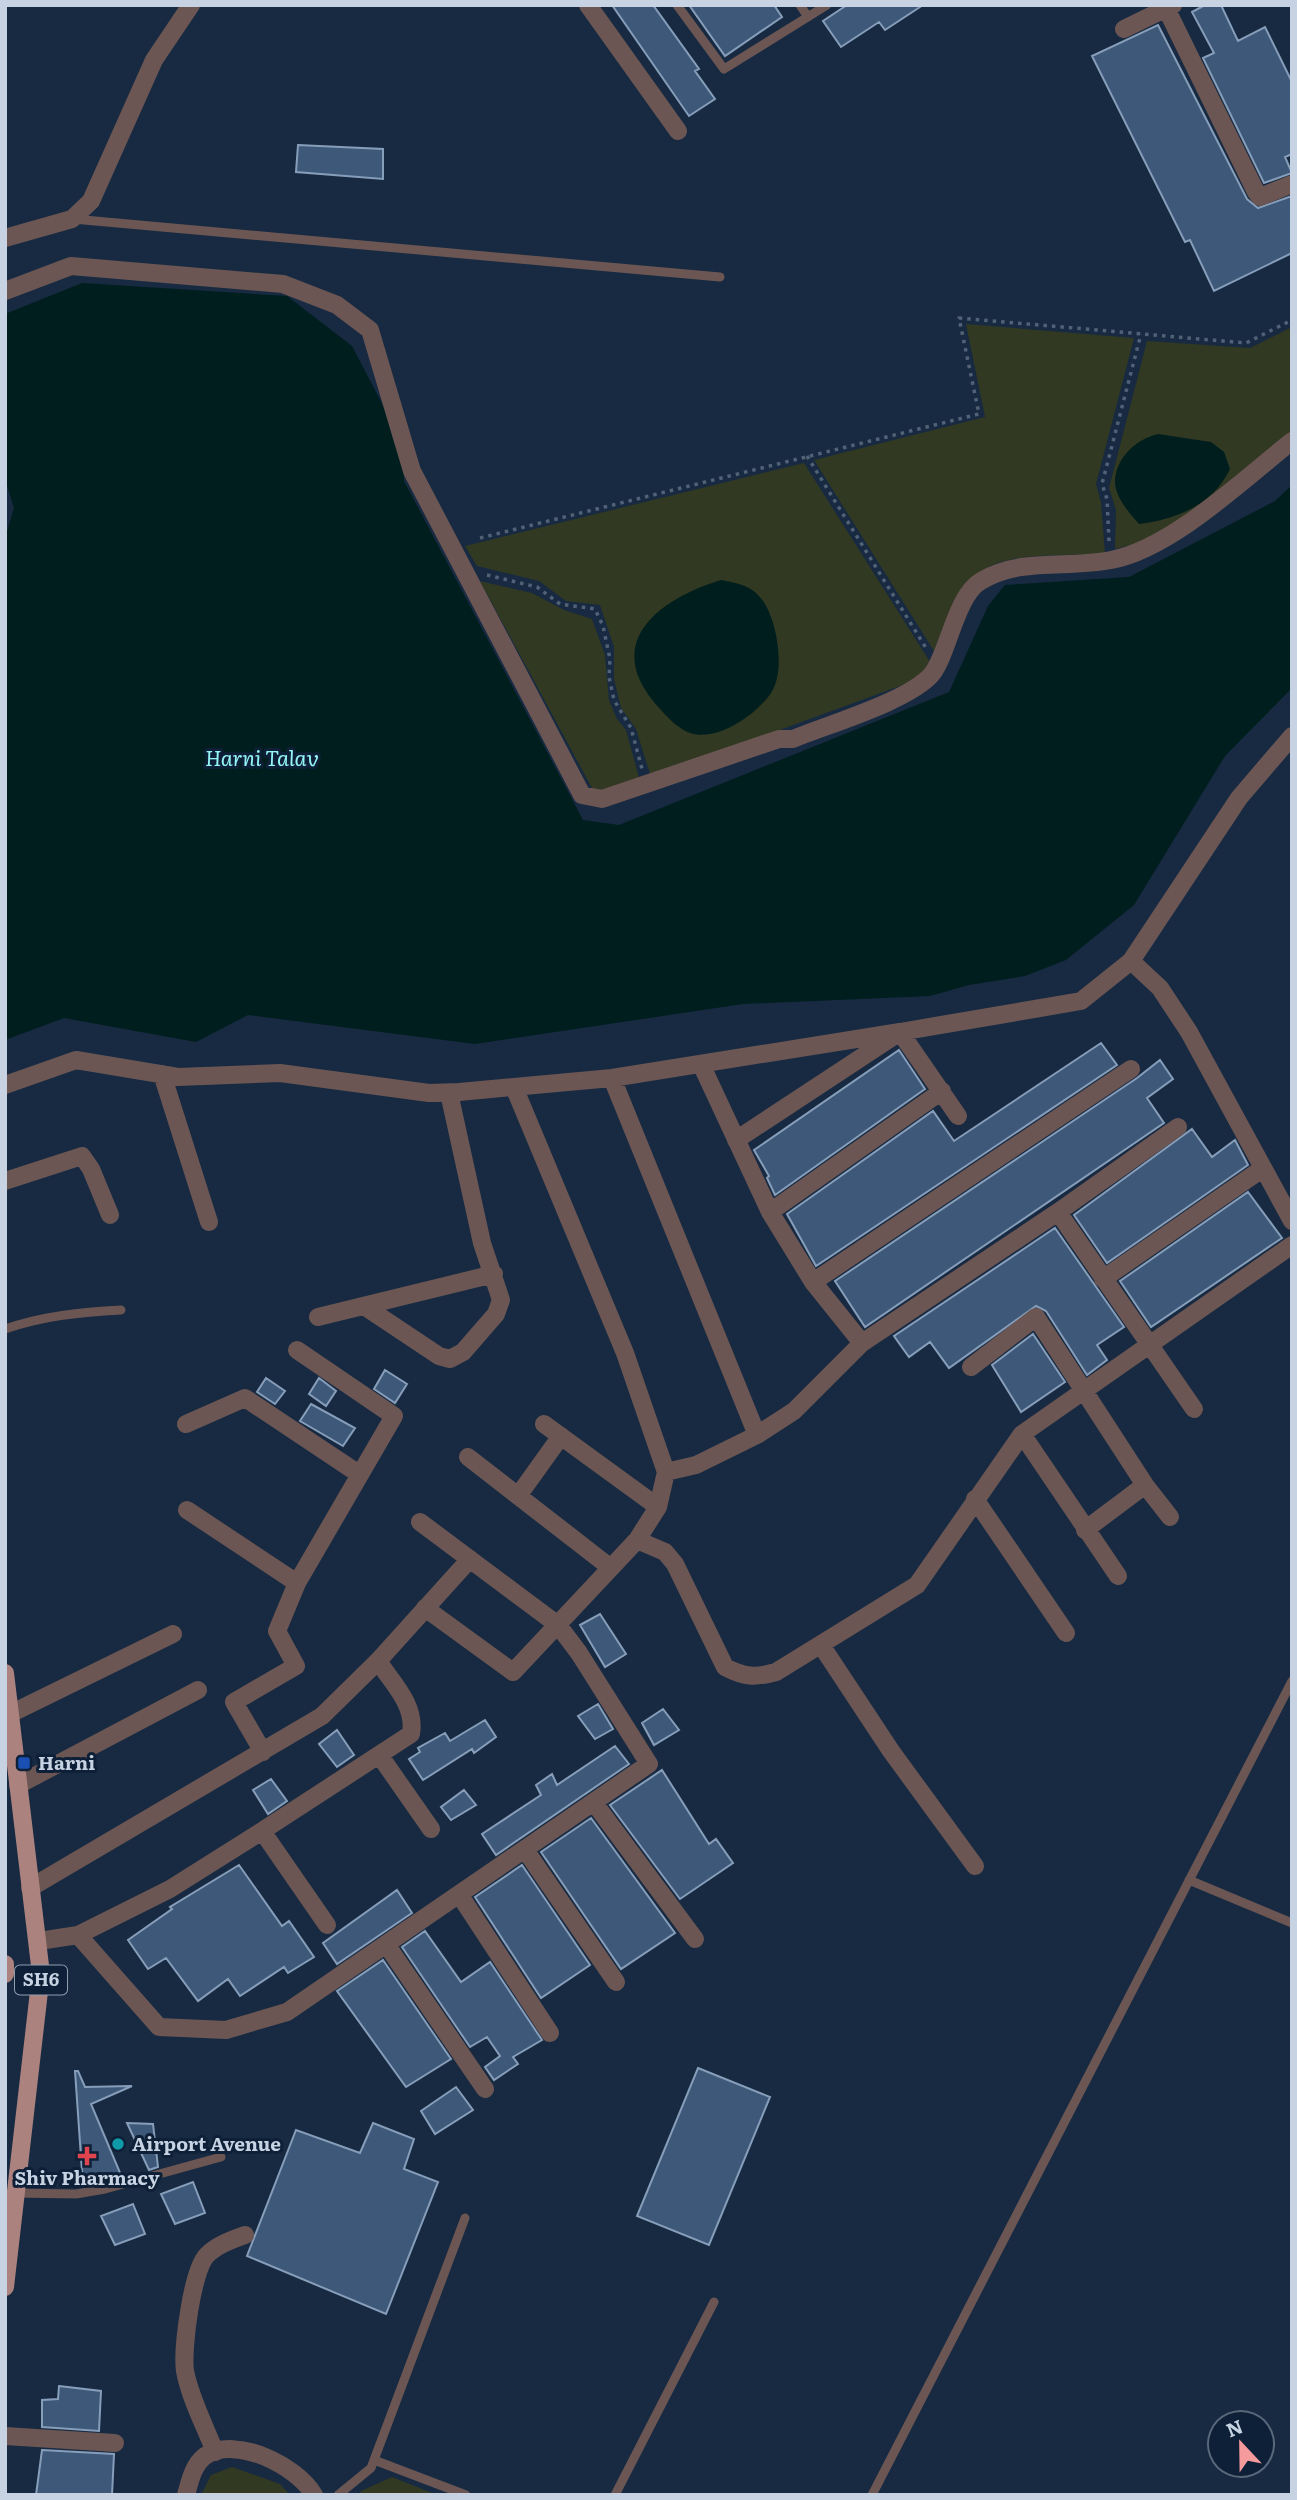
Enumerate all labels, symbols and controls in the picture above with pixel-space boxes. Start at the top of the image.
water label: Harni Talav [205,741,319,772]
place label: Harni [38,1748,95,1776]
marker: Harni [16,1755,32,1771]
road number: SH6 [15,1966,67,1994]
place label: Airport Avenue [132,2129,281,2157]
marker: Airport Avenue [110,2136,126,2152]
marker: Shiv Pharmacy [79,2148,95,2164]
place label: Shiv Pharmacy [14,2163,160,2191]
north arrow [1206,2409,1276,2479]
text: N [1222,2411,1247,2443]

